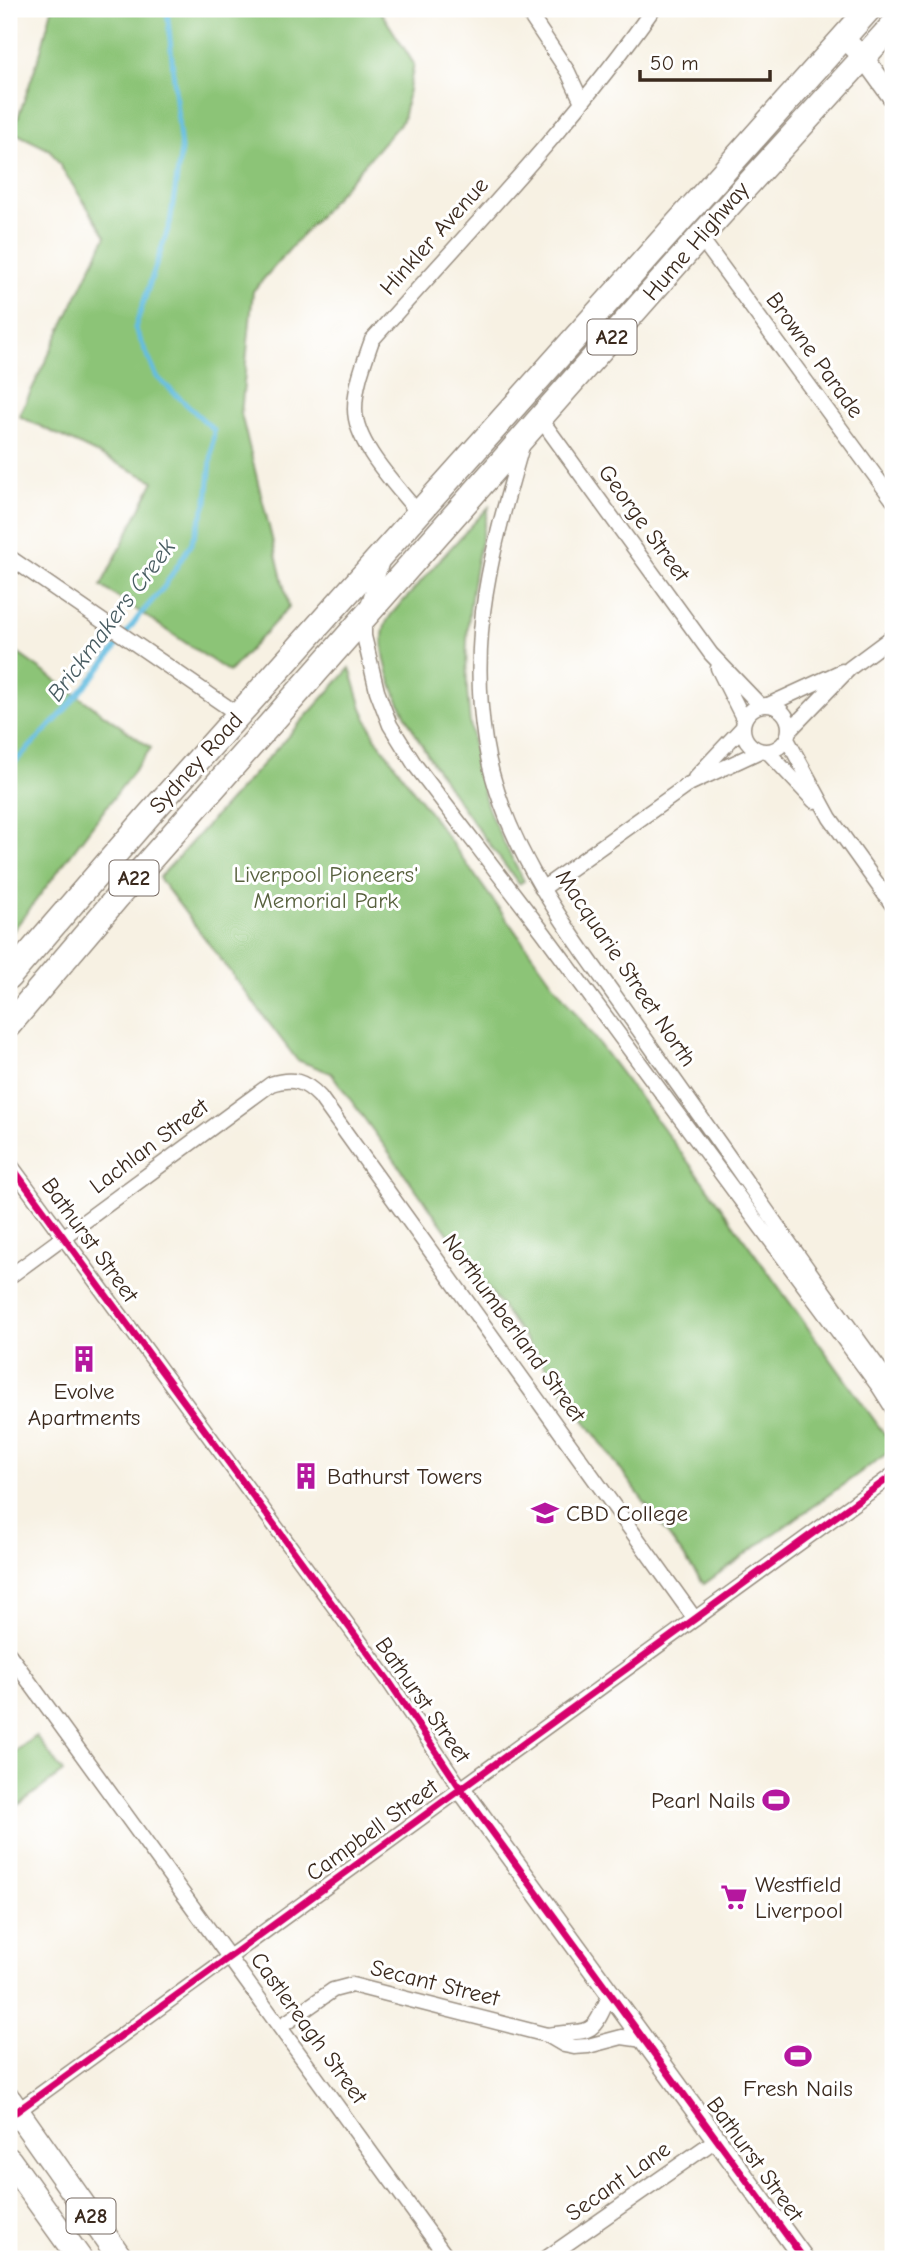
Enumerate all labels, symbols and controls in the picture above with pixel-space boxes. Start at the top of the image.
scale bar [640,38,769,82]
text: 50 m [650,51,699,75]
street label: Hinkler Avenue [374,172,494,300]
street label: Hume Highway [637,176,755,306]
street label: Browne Parade [760,287,870,423]
road number: A22 [588,320,636,354]
street label: George Street [593,459,696,588]
water label: Brickmakers Creek [41,533,181,707]
street label: Sydney Road [144,707,248,819]
road number: A22 [110,860,158,896]
park label: Liverpool Pioneers' Memorial Park [233,861,419,914]
street label: Macquarie Street North [550,864,702,1072]
street label: Lachlan Street [84,1092,215,1199]
street label: Bathurst Street [36,1172,145,1309]
street label: Northumberland Street [437,1229,592,1429]
building icon: Evolve Apartments [69,1344,99,1374]
place label: Evolve Apartments [28,1378,140,1431]
building icon: Bathurst Towers [291,1461,321,1491]
place label: Bathurst Towers [327,1463,482,1490]
school or university icon: CBD College [530,1498,560,1528]
place label: CBD College [566,1500,688,1527]
street label: Bathurst Street [370,1632,477,1769]
street label: Campbell Street [301,1772,444,1887]
sports icon: Pearl Nails [761,1785,791,1815]
place label: Pearl Nails [651,1787,755,1814]
place label: Westfield Liverpool [755,1871,843,1924]
supermarket icon: Westfield Liverpool [719,1882,749,1912]
street label: Castlereagh Street [245,1947,374,2110]
street label: Secant Street [368,1954,504,2012]
sports icon: Fresh Nails [783,2041,813,2071]
place label: Fresh Nails [743,2075,853,2102]
street label: Bathurst Street [701,2091,810,2228]
street label: Secant Lane [561,2135,675,2227]
road number: A28 [66,2198,116,2234]

